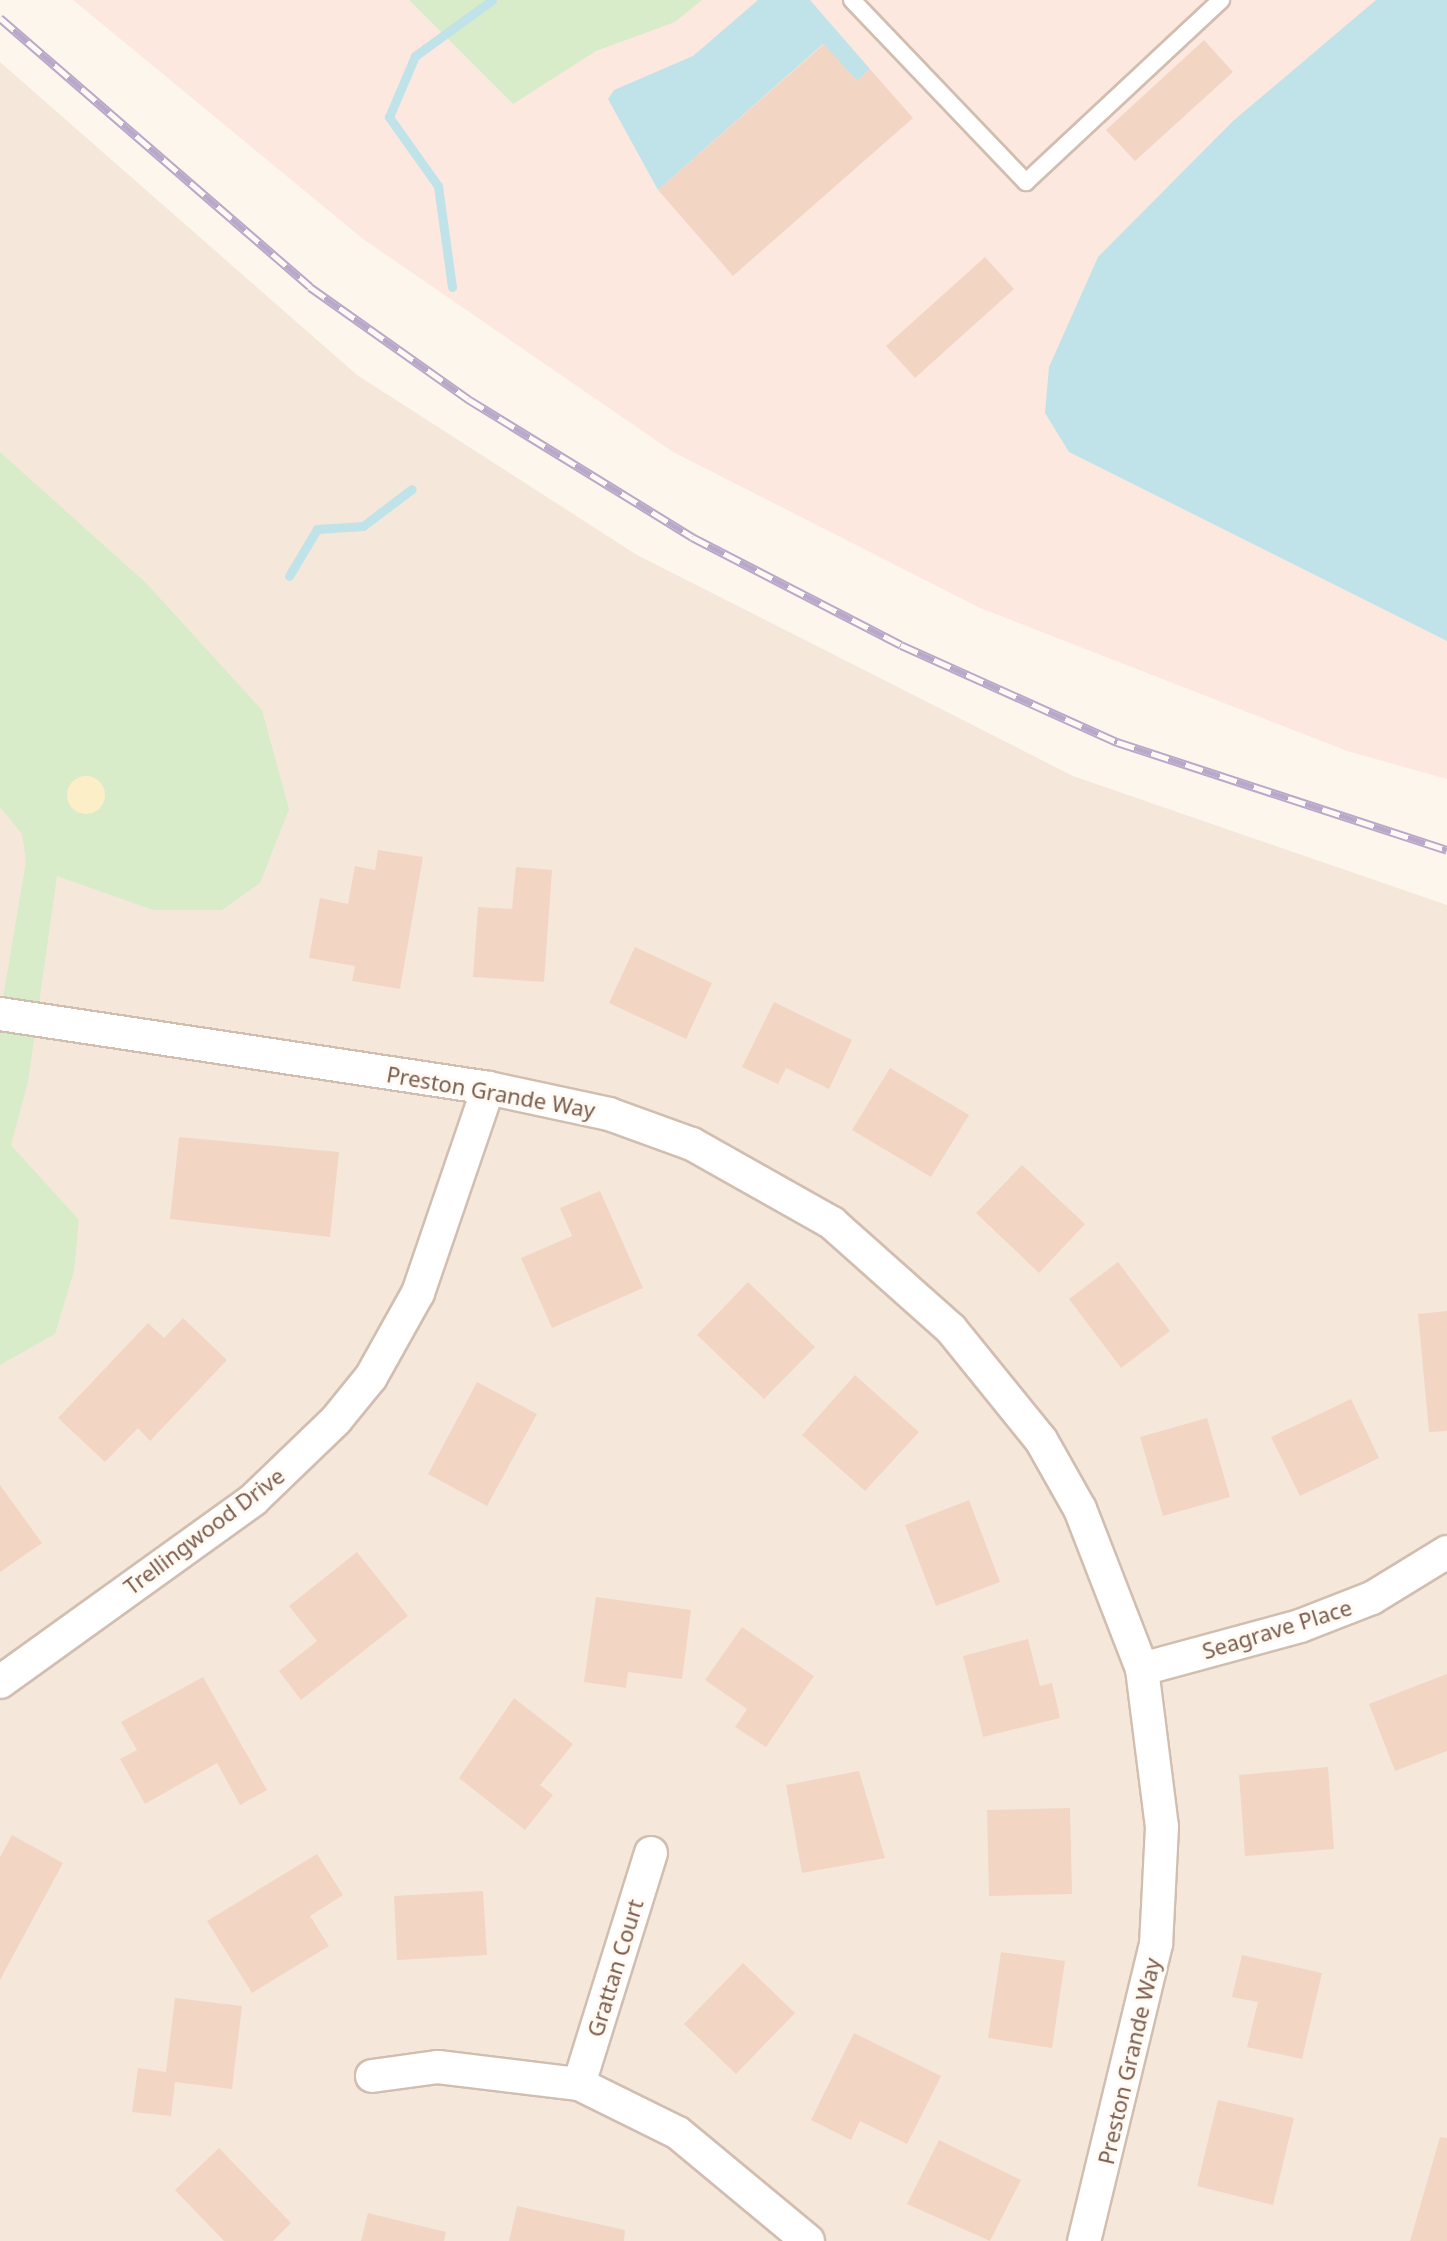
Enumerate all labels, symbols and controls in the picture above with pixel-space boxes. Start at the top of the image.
street label: Preston Grande Way [385,1061,597,1123]
street label: Trellingwood Drive [119,1462,289,1600]
street label: Seagrave Place [1199,1594,1355,1664]
street label: Grattan Court [582,1896,648,2040]
street label: Preston Grande Way [1092,1955,1166,2167]

